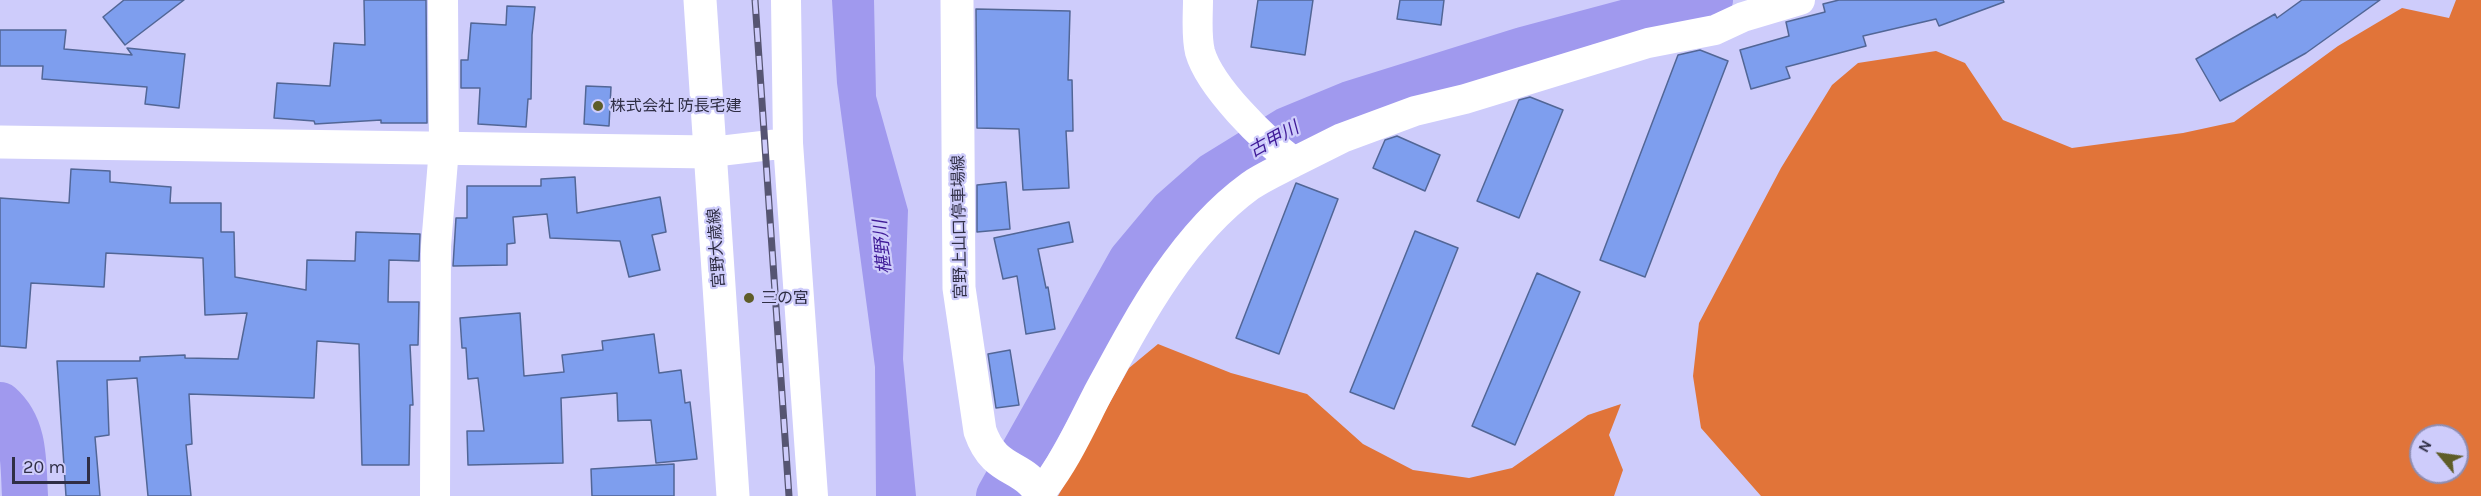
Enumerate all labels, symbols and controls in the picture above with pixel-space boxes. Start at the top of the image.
place label: 株式会社 防長宅建 [610,96,742,116]
marker: 株式会社 防長宅建 [591,99,605,113]
water label: 古甲川 [1245,117,1303,163]
street label: 宮野上山口停車場線 [949,155,971,299]
street label: 宮野大歳線 [705,207,729,289]
water label: 椹野川 [870,219,896,275]
place label: 三の宮 [761,288,809,308]
marker: 三の宮 [742,291,756,305]
north arrow [2409,424,2469,484]
text: N [2413,436,2436,456]
scale bar [15,445,93,483]
text: 20 m [23,456,65,478]

